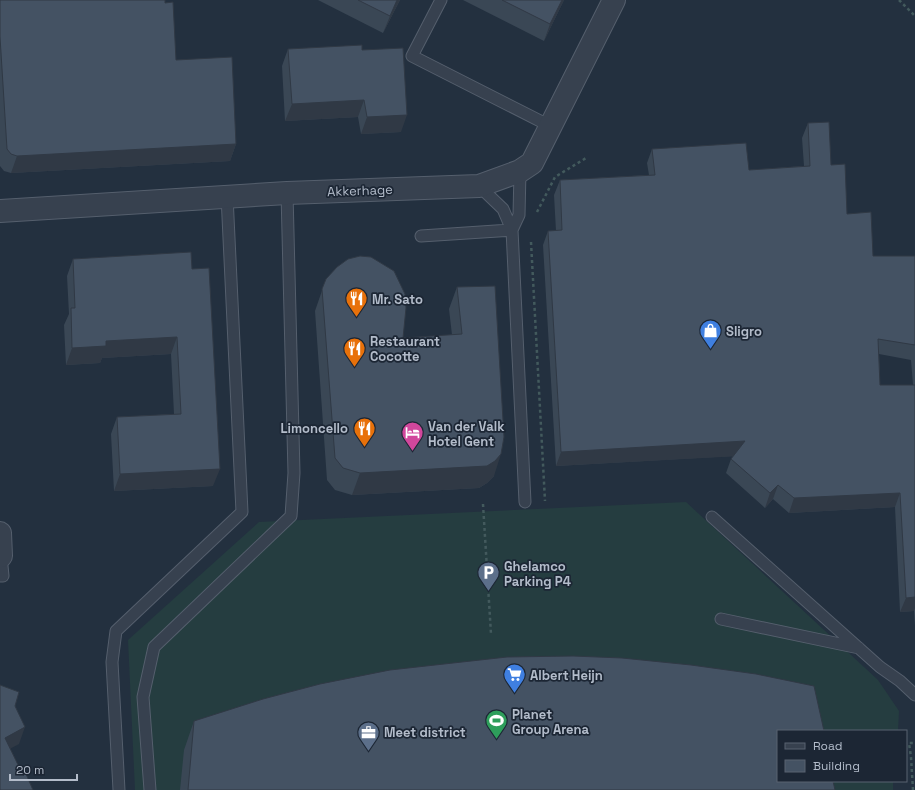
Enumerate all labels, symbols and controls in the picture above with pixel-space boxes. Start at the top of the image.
street label: Akkerhage [327,181,393,200]
restaurant icon: Mr. Sato [343,286,369,319]
place label: Mr. Sato [372,291,423,308]
shop icon: Sligro [698,318,724,351]
place label: Sligro [726,323,762,340]
place label: Restaurant Cocotte [370,333,440,365]
restaurant icon: Restaurant Cocotte [341,335,367,368]
restaurant icon: Limoncello [351,415,377,448]
place label: Van der Valk Hotel Gent [428,418,505,450]
place label: Limoncello [280,420,348,437]
hotel icon: Van der Valk Hotel Gent [399,420,425,453]
place label: Ghelamco Parking P4 [504,558,571,590]
parking icon: Ghelamco Parking P4 [475,560,501,593]
supermarket icon: Albert Heijn [502,662,528,695]
place label: Albert Heijn [530,667,603,684]
place label: Planet Group Arena [512,706,590,738]
sports icon: Planet Group Arena [483,708,509,741]
office icon: Meet district [355,719,381,752]
place label: Meet district [384,724,466,741]
legend [777,730,907,782]
text: Road [813,738,842,754]
scale bar [10,756,77,782]
text: Building [813,758,860,774]
text: 20 m [16,762,44,778]

